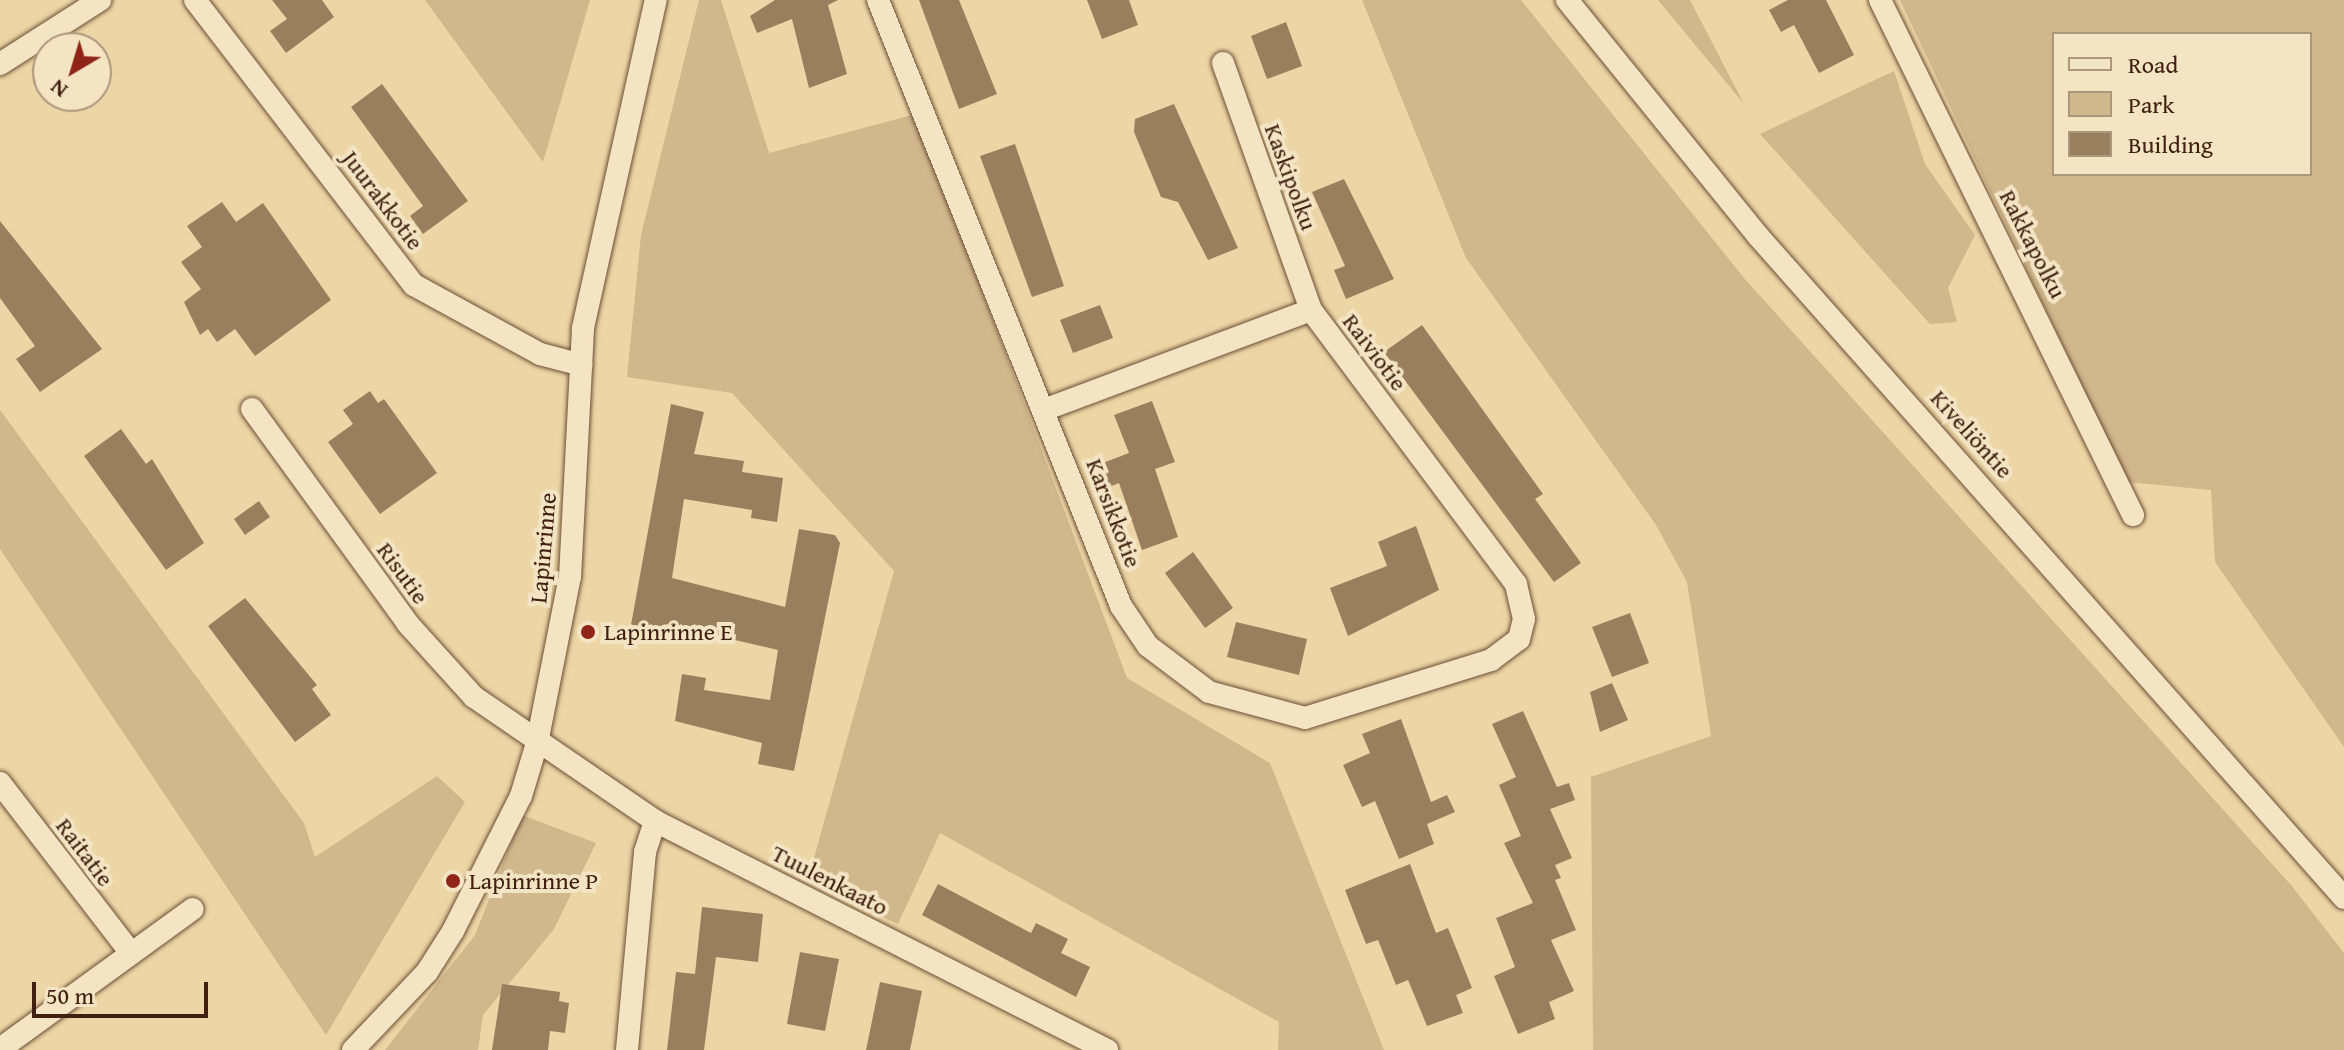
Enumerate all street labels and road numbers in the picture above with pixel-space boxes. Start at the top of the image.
street label: Kaskipolku [1258,120,1324,234]
street label: Juurakkotie [336,145,430,255]
street label: Rakkapolku [1993,185,2073,303]
street label: Raiviotie [1337,308,1413,396]
street label: Kiveliöntie [1925,384,2019,484]
street label: Karsikkotie [1080,454,1148,572]
street label: Lapinrinne [524,491,562,605]
street label: Risutie [371,536,435,610]
street label: Raitatie [50,812,120,892]
street label: Tuulenkaato [767,838,893,922]

